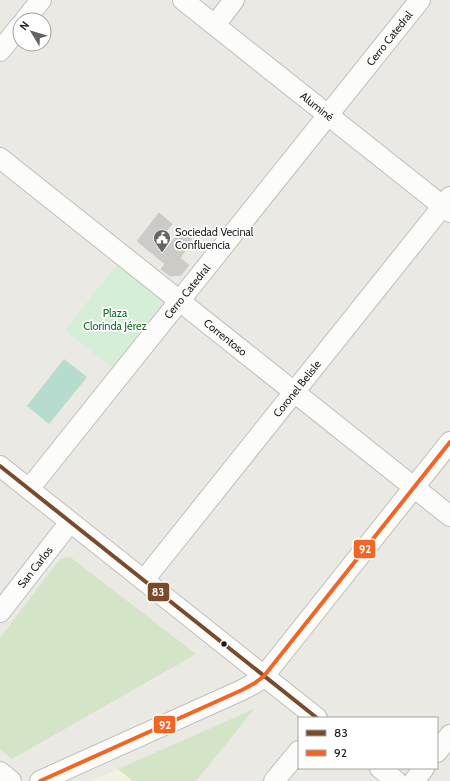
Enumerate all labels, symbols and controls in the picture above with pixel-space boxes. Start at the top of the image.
street label: Cerro Catedral [363,8,416,69]
north arrow [12,12,52,52]
text: N [16,18,32,33]
street label: Aluminé [297,89,337,124]
place label: Sociedad Vecinal Confluencia [175,225,254,252]
public building icon: Sociedad Vecinal Confluencia [152,228,172,253]
street label: Cerro Catedral [161,261,213,322]
park label: Plaza Clorinda Jérez [83,306,147,333]
street label: Correntoso [201,316,250,359]
street label: Coronel Belisle [270,357,324,420]
line badge: 92 [353,539,376,559]
text: 92 [359,542,371,556]
street label: San Carlos [14,543,56,591]
line badge: 83 [147,582,170,602]
text: 83 [152,585,164,599]
unlabelled marker [219,639,229,649]
line badge: 92 [153,715,176,734]
legend [298,717,438,769]
text: 92 [159,718,171,732]
text: 83 [334,725,348,740]
text: 92 [334,745,347,760]

